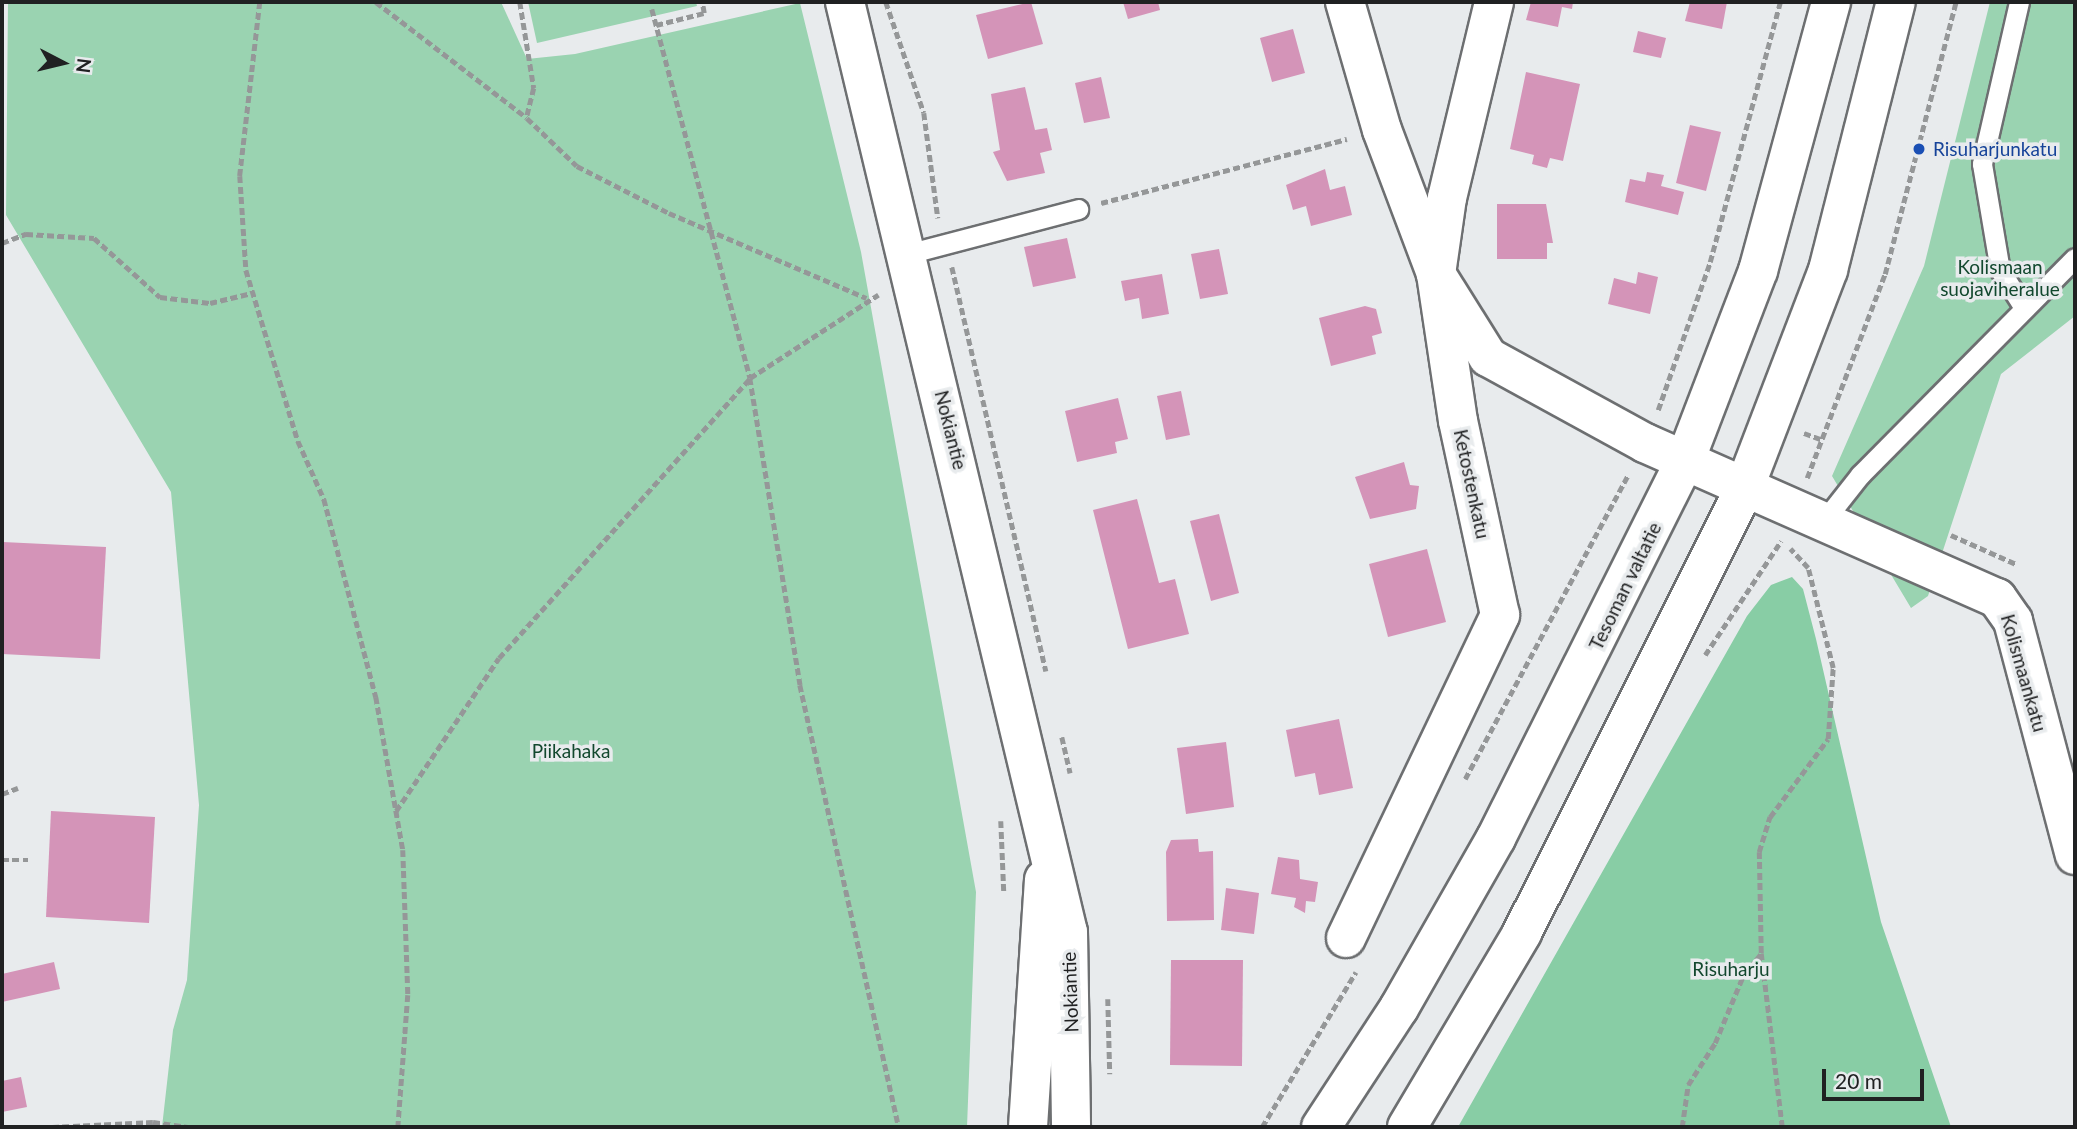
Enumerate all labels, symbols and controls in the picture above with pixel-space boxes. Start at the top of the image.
north arrow [28,28,98,98]
text: N [72,57,97,74]
place label: Risuharjunkatu [1933,138,2057,160]
marker: Risuharjunkatu [1911,141,1927,157]
park label: Kolismaan suojaviheralue [1940,256,2060,300]
street label: Nokiantie [930,388,972,472]
street label: Ketostenkatu [1449,427,1495,541]
street label: Tesoman valtatie [1584,518,1666,654]
street label: Kolismaankatu [1996,612,2052,734]
park label: Piikahaka [532,740,610,762]
street label: Nokiantie [1057,951,1083,1033]
park label: Risuharju [1692,958,1770,980]
scale bar [1825,1056,1926,1100]
text: 20 m [1835,1068,1882,1093]

